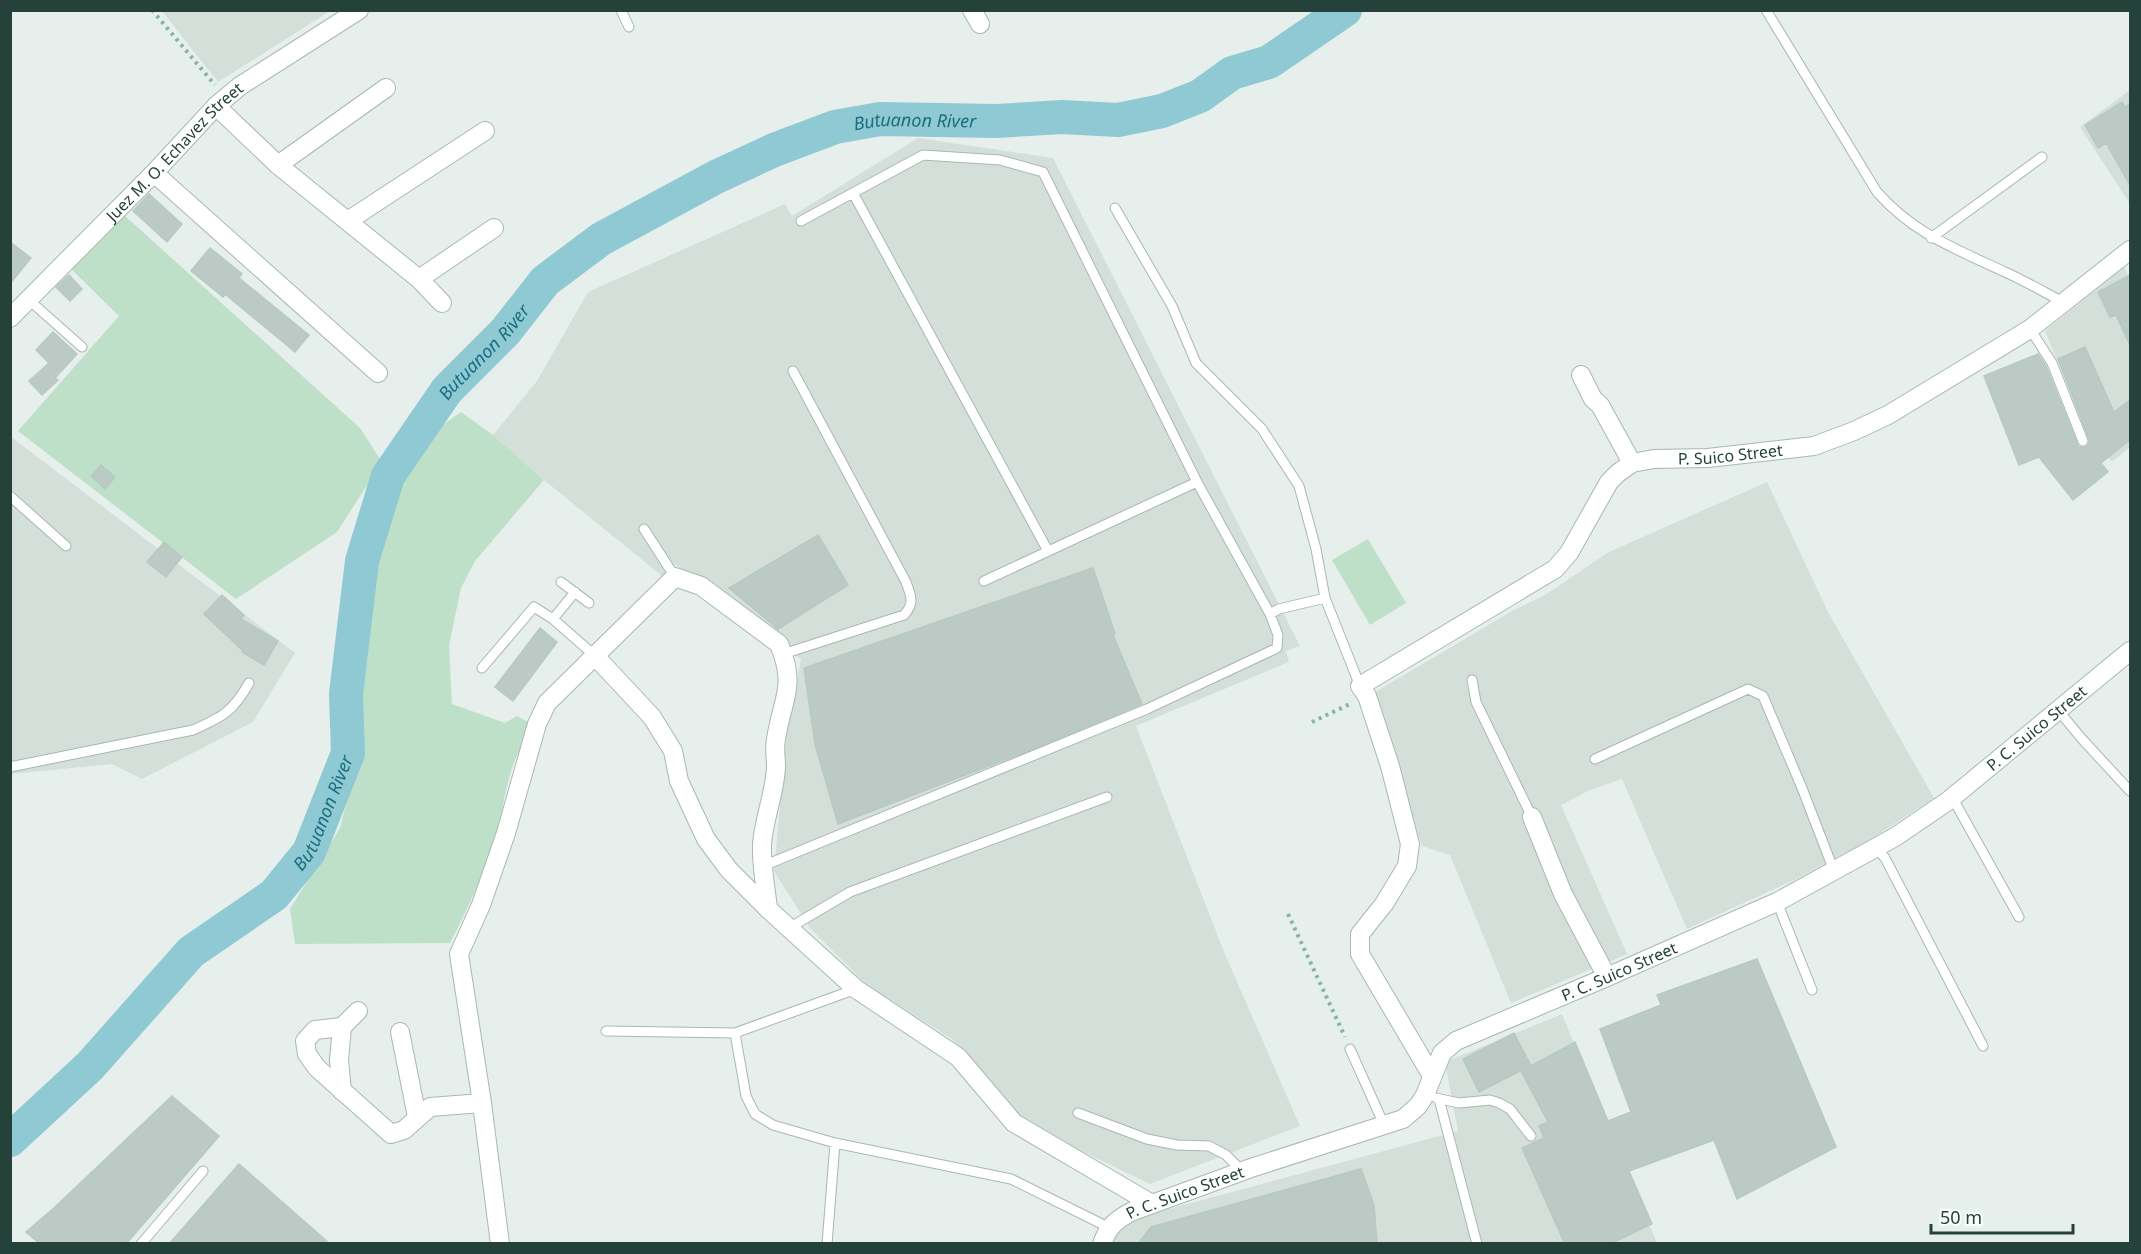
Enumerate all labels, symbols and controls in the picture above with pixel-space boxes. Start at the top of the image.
street label: Juez M. O. Echavez Street [100,77,248,228]
water label: Butuanon River [851,107,977,136]
water label: Butuanon River [432,298,535,404]
street label: P. Suico Street [1678,439,1784,470]
street label: P. C. Suico Street [1982,680,2091,776]
water label: Butuanon River [287,751,358,875]
street label: P. C. Suico Street [1558,936,1680,1006]
street label: P. C. Suico Street [1122,1160,1247,1224]
scale bar [1931,1197,2074,1235]
text: 50 m [1940,1205,1982,1229]

